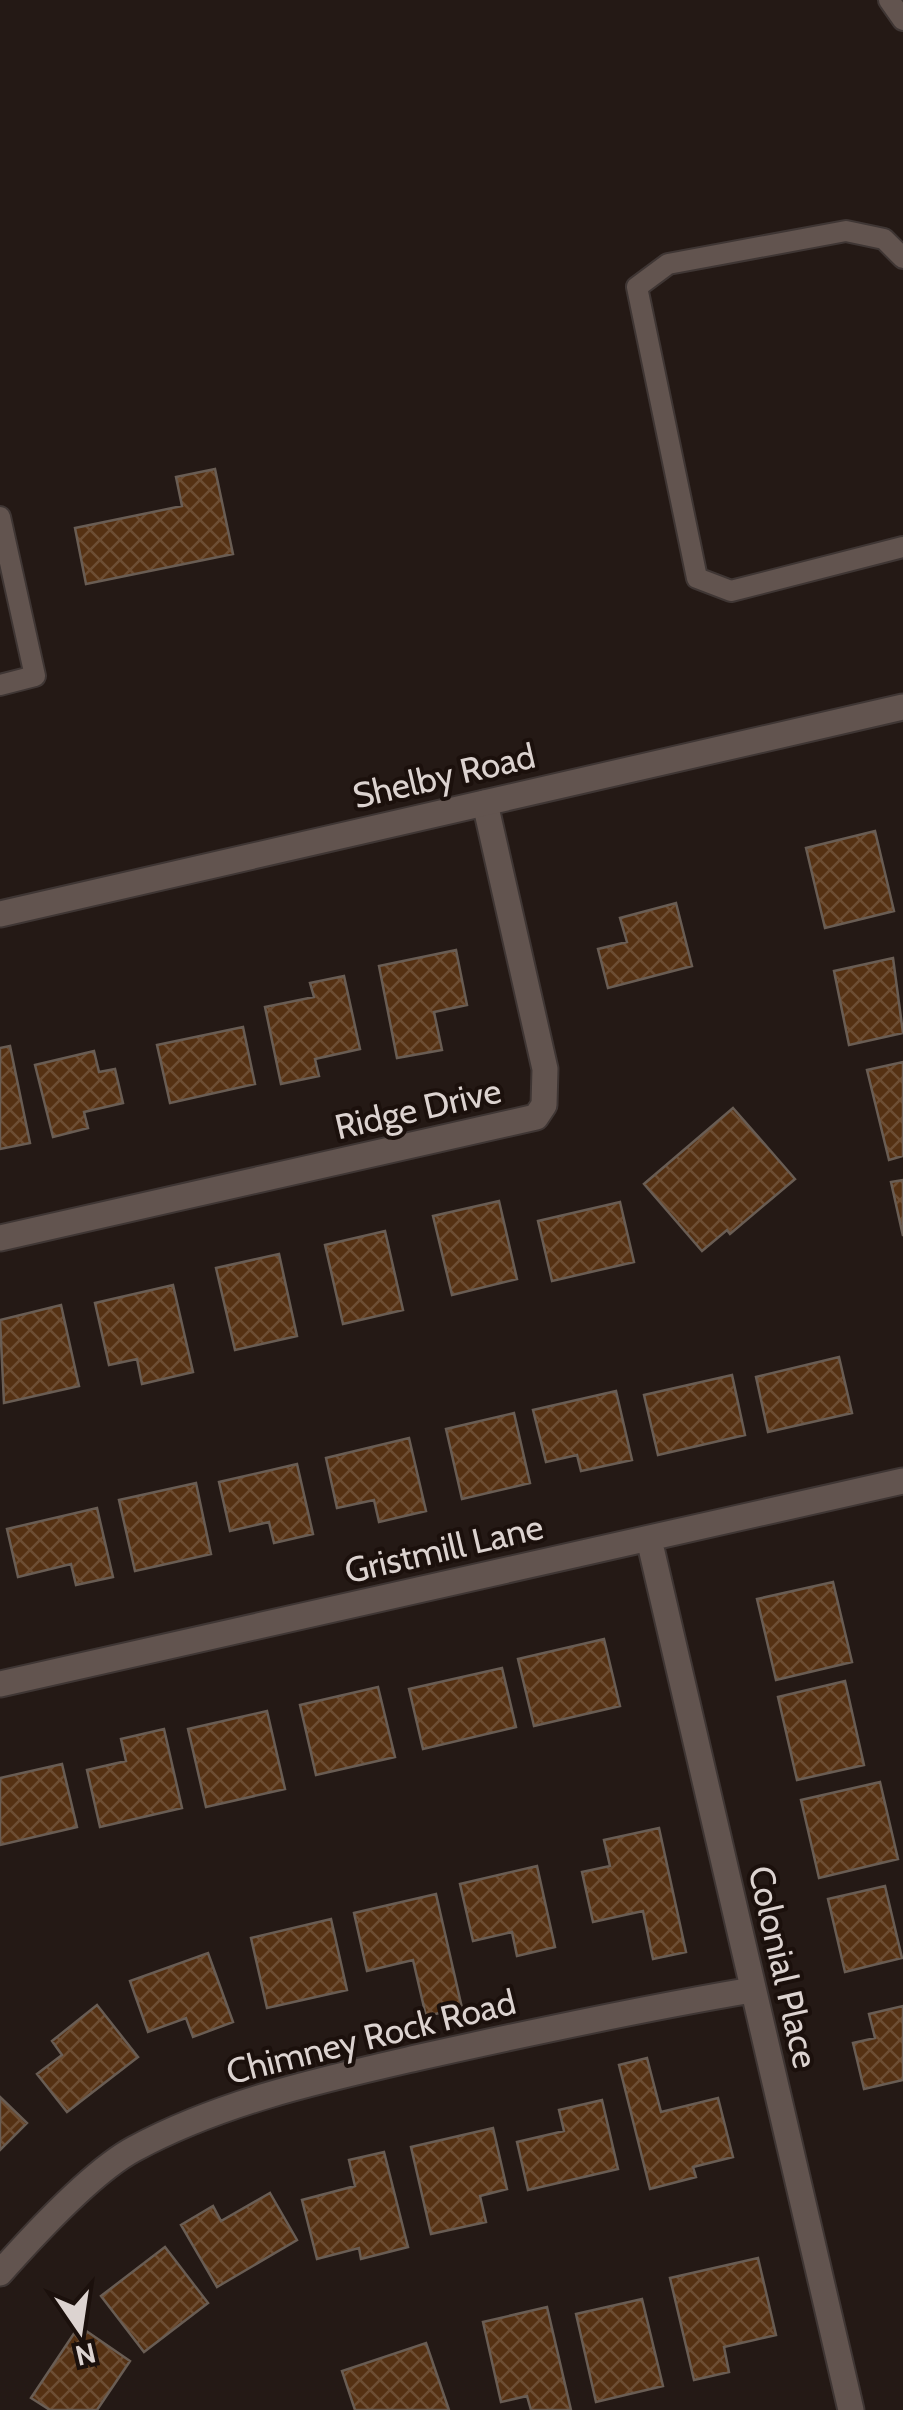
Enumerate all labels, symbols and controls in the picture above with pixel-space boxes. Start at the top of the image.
street label: Shelby Road [348,734,539,817]
street label: Ridge Drive [331,1069,505,1149]
street label: Gristmill Lane [340,1505,547,1592]
street label: Colonial Place [739,1862,828,2072]
street label: Chimney Rock Road [222,1980,520,2093]
north arrow [30,2280,130,2380]
text: N [72,2336,99,2373]

